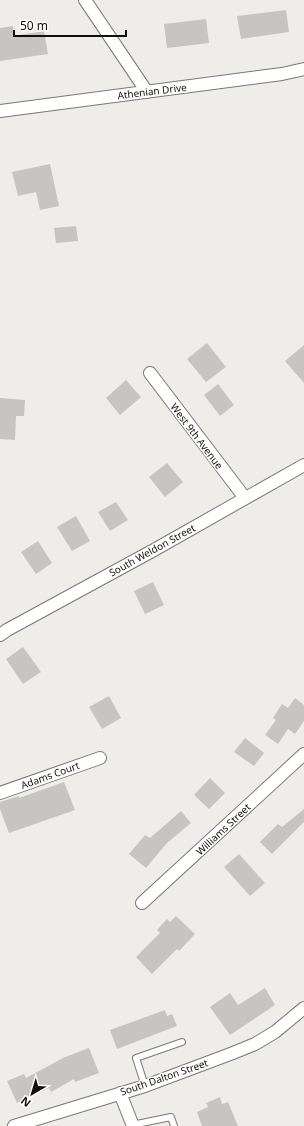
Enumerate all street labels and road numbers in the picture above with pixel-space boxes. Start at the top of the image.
street label: Athenian Drive [117,80,188,102]
street label: West 9th Avenue [168,400,227,472]
street label: South Weldon Street [106,520,198,579]
street label: Adams Court [19,758,82,792]
street label: Williams Street [193,800,254,858]
street label: South Dalton Street [118,1055,210,1099]

